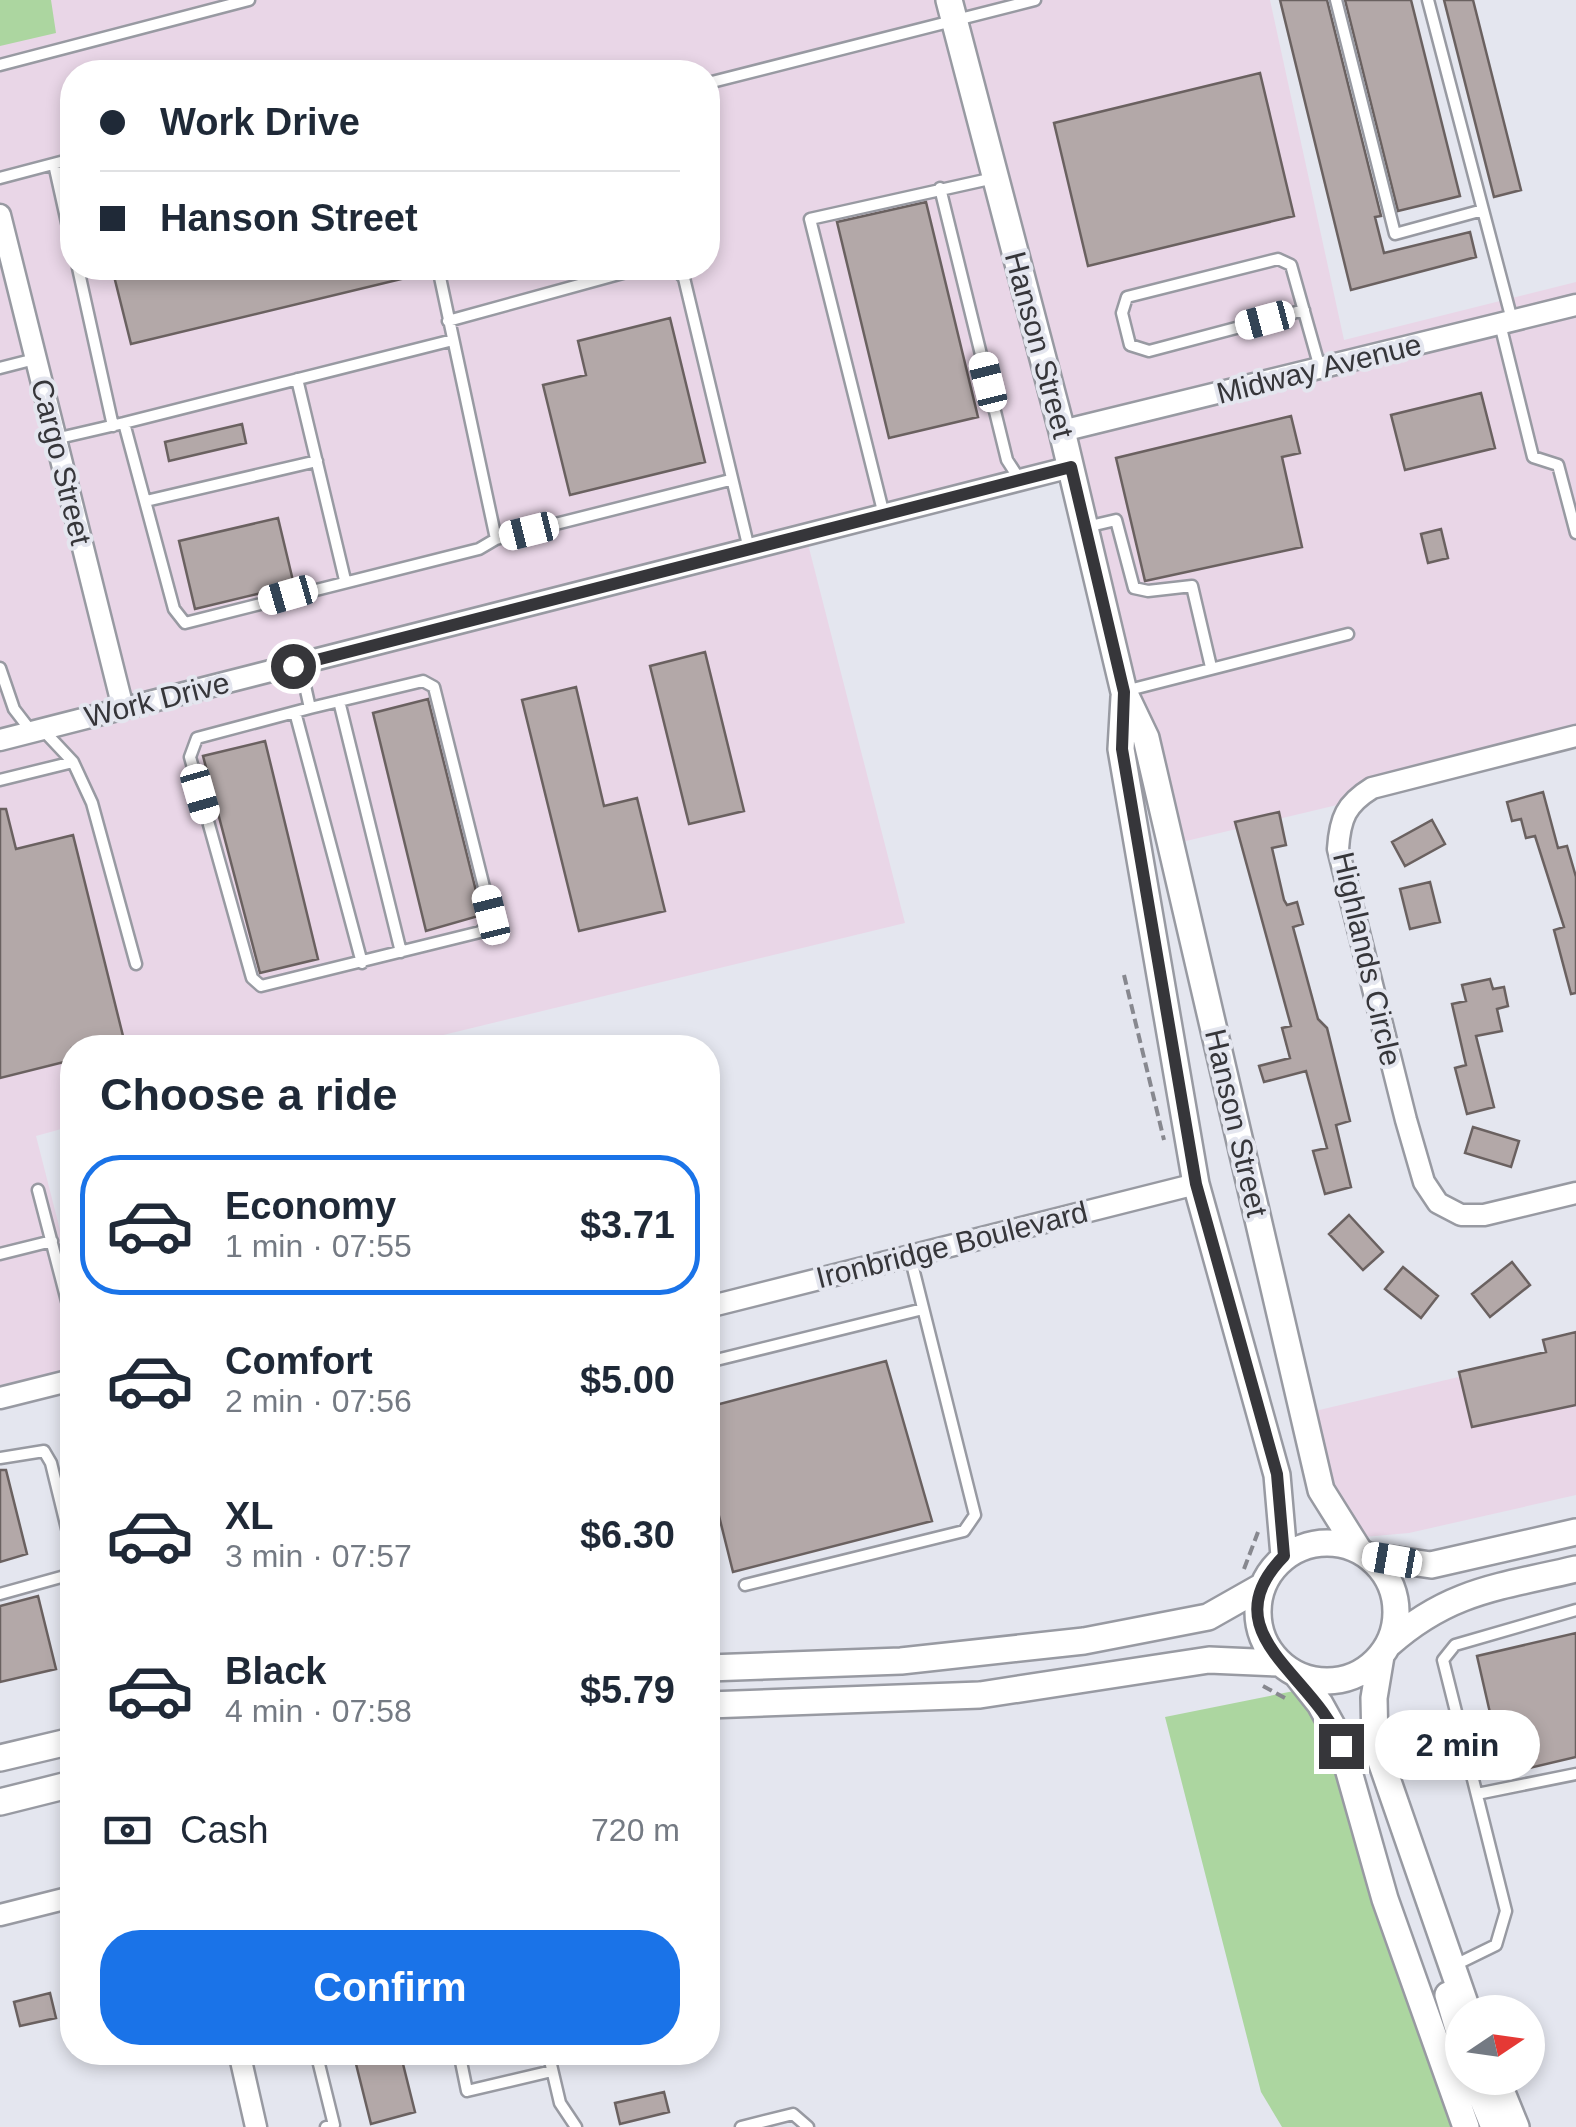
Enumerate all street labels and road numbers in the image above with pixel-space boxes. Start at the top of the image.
street label: Hanson Street [999,248,1080,442]
street label: Midway Avenue [1213,327,1425,410]
street label: Cargo Street [25,375,98,549]
street label: Work Drive [81,666,233,733]
street label: Highlands Circle [1327,849,1408,1069]
street label: Hanson Street [1199,1026,1274,1221]
street label: Ironbridge Boulevard [813,1195,1091,1294]

